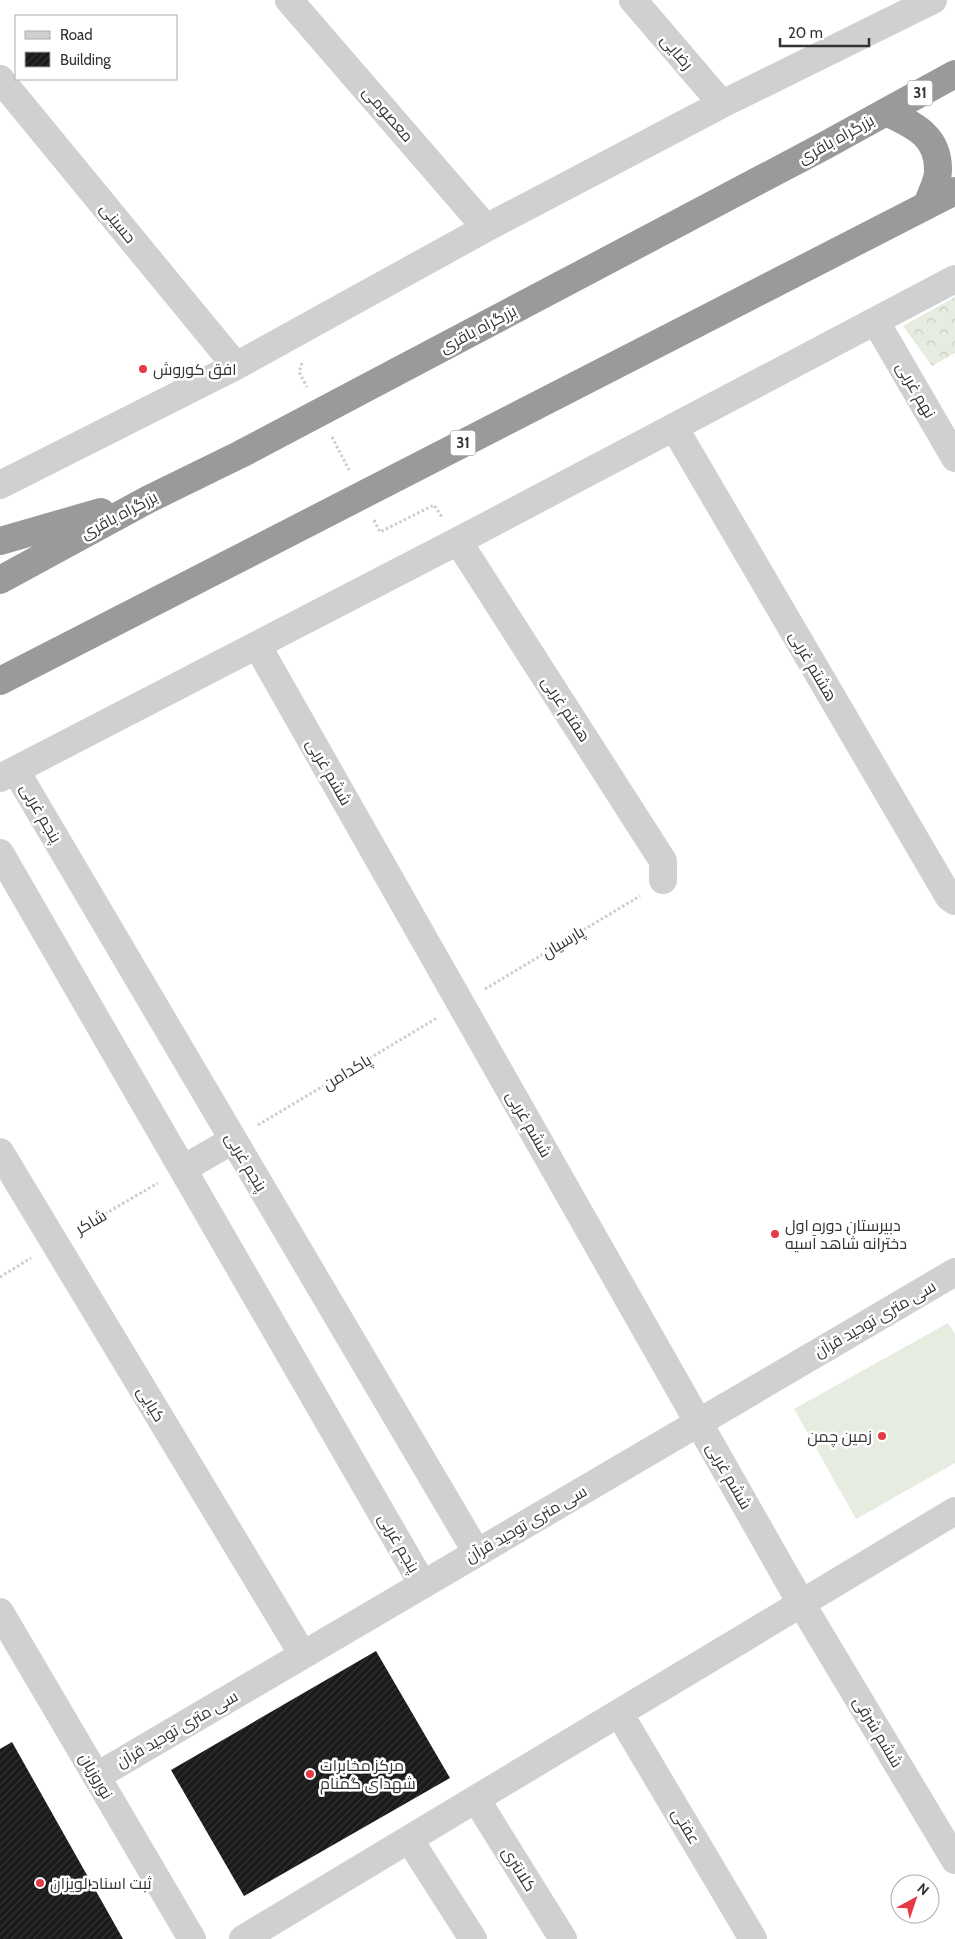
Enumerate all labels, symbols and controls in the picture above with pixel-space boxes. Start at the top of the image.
legend [15,15,178,80]
scale bar [780,15,869,47]
text: 20 m [788,24,823,42]
text: Road [60,26,93,44]
street label: رضایی [656,30,697,74]
text: Building [60,51,111,69]
road number: 31 [908,80,932,106]
street label: معصومی [358,82,417,146]
street label: بزرگراه باقری [795,110,878,169]
street label: حسینی [95,199,140,248]
street label: بزرگراه باقری [436,301,520,358]
street label: نهم غربی [891,359,940,422]
place label: افق کوروش [153,360,237,380]
marker: افق کوروش [137,363,149,375]
road number: 31 [450,430,476,456]
street label: بزرگراه باقری [77,487,161,544]
street label: هشتم غربی [784,627,841,706]
street label: هفتم غربی [536,673,594,747]
street label: ششم غربی [301,735,356,810]
street label: پنجم غربی [15,780,66,848]
street label: پارسیان [538,922,589,964]
street label: پاکدامن [319,1050,376,1096]
street label: ششم غربی [501,1087,556,1162]
street label: پنجم غربی [219,1129,271,1197]
street label: شاکر [71,1206,110,1239]
place label: دبیرستان دوره اول دخترانه شاهد آسیه [785,1216,907,1253]
marker: دبیرستان دوره اول دخترانه شاهد آسیه [769,1228,781,1240]
street label: سی متری توحید قرآن [811,1276,940,1362]
street label: کیایی [132,1383,169,1426]
place label: زمین چمن [807,1427,872,1448]
marker: زمین چمن [876,1430,888,1442]
street label: ششم غربی [701,1439,756,1514]
street label: سی متری توحید قرآن [462,1481,591,1567]
street label: پنجم غربی [373,1510,424,1578]
street label: سی متری توحید قرآن [113,1686,242,1772]
street label: ششم شرقی [848,1693,907,1772]
street label: نوروزیان [74,1749,117,1803]
place label: مرکز مخابرات شهدای گمنام [320,1756,416,1795]
marker: مرکز مخابرات شهدای گمنام [304,1768,316,1780]
street label: عفتی [667,1805,704,1848]
street label: کلانتری [497,1843,540,1895]
place label: ثبت اسناد لویزان [50,1874,152,1894]
north arrow [890,1874,940,1924]
marker: ثبت اسناد لویزان [34,1877,46,1889]
text: N [914,1879,933,1899]

